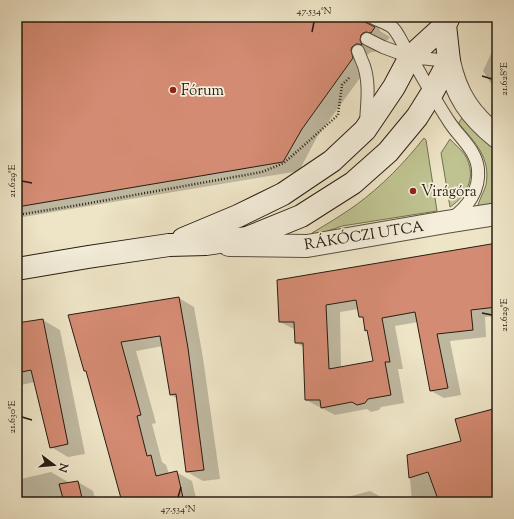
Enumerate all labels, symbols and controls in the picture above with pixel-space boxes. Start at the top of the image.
text: 47.534°N [296,4,332,19]
text: 21.628°E [497,62,512,96]
place label: Fórum [181,81,225,102]
marker: Fórum [168,85,178,95]
text: 21.629°E [5,164,20,198]
place label: Virágóra [421,182,477,203]
marker: Virágóra [408,186,418,196]
street label: RÁKÓCZI UTCA [303,215,426,256]
text: 21.629°E [497,298,512,332]
text: 21.630°E [5,400,20,434]
north arrow [34,445,74,485]
text: N [54,460,72,474]
text: 47.534°N [160,502,196,517]

